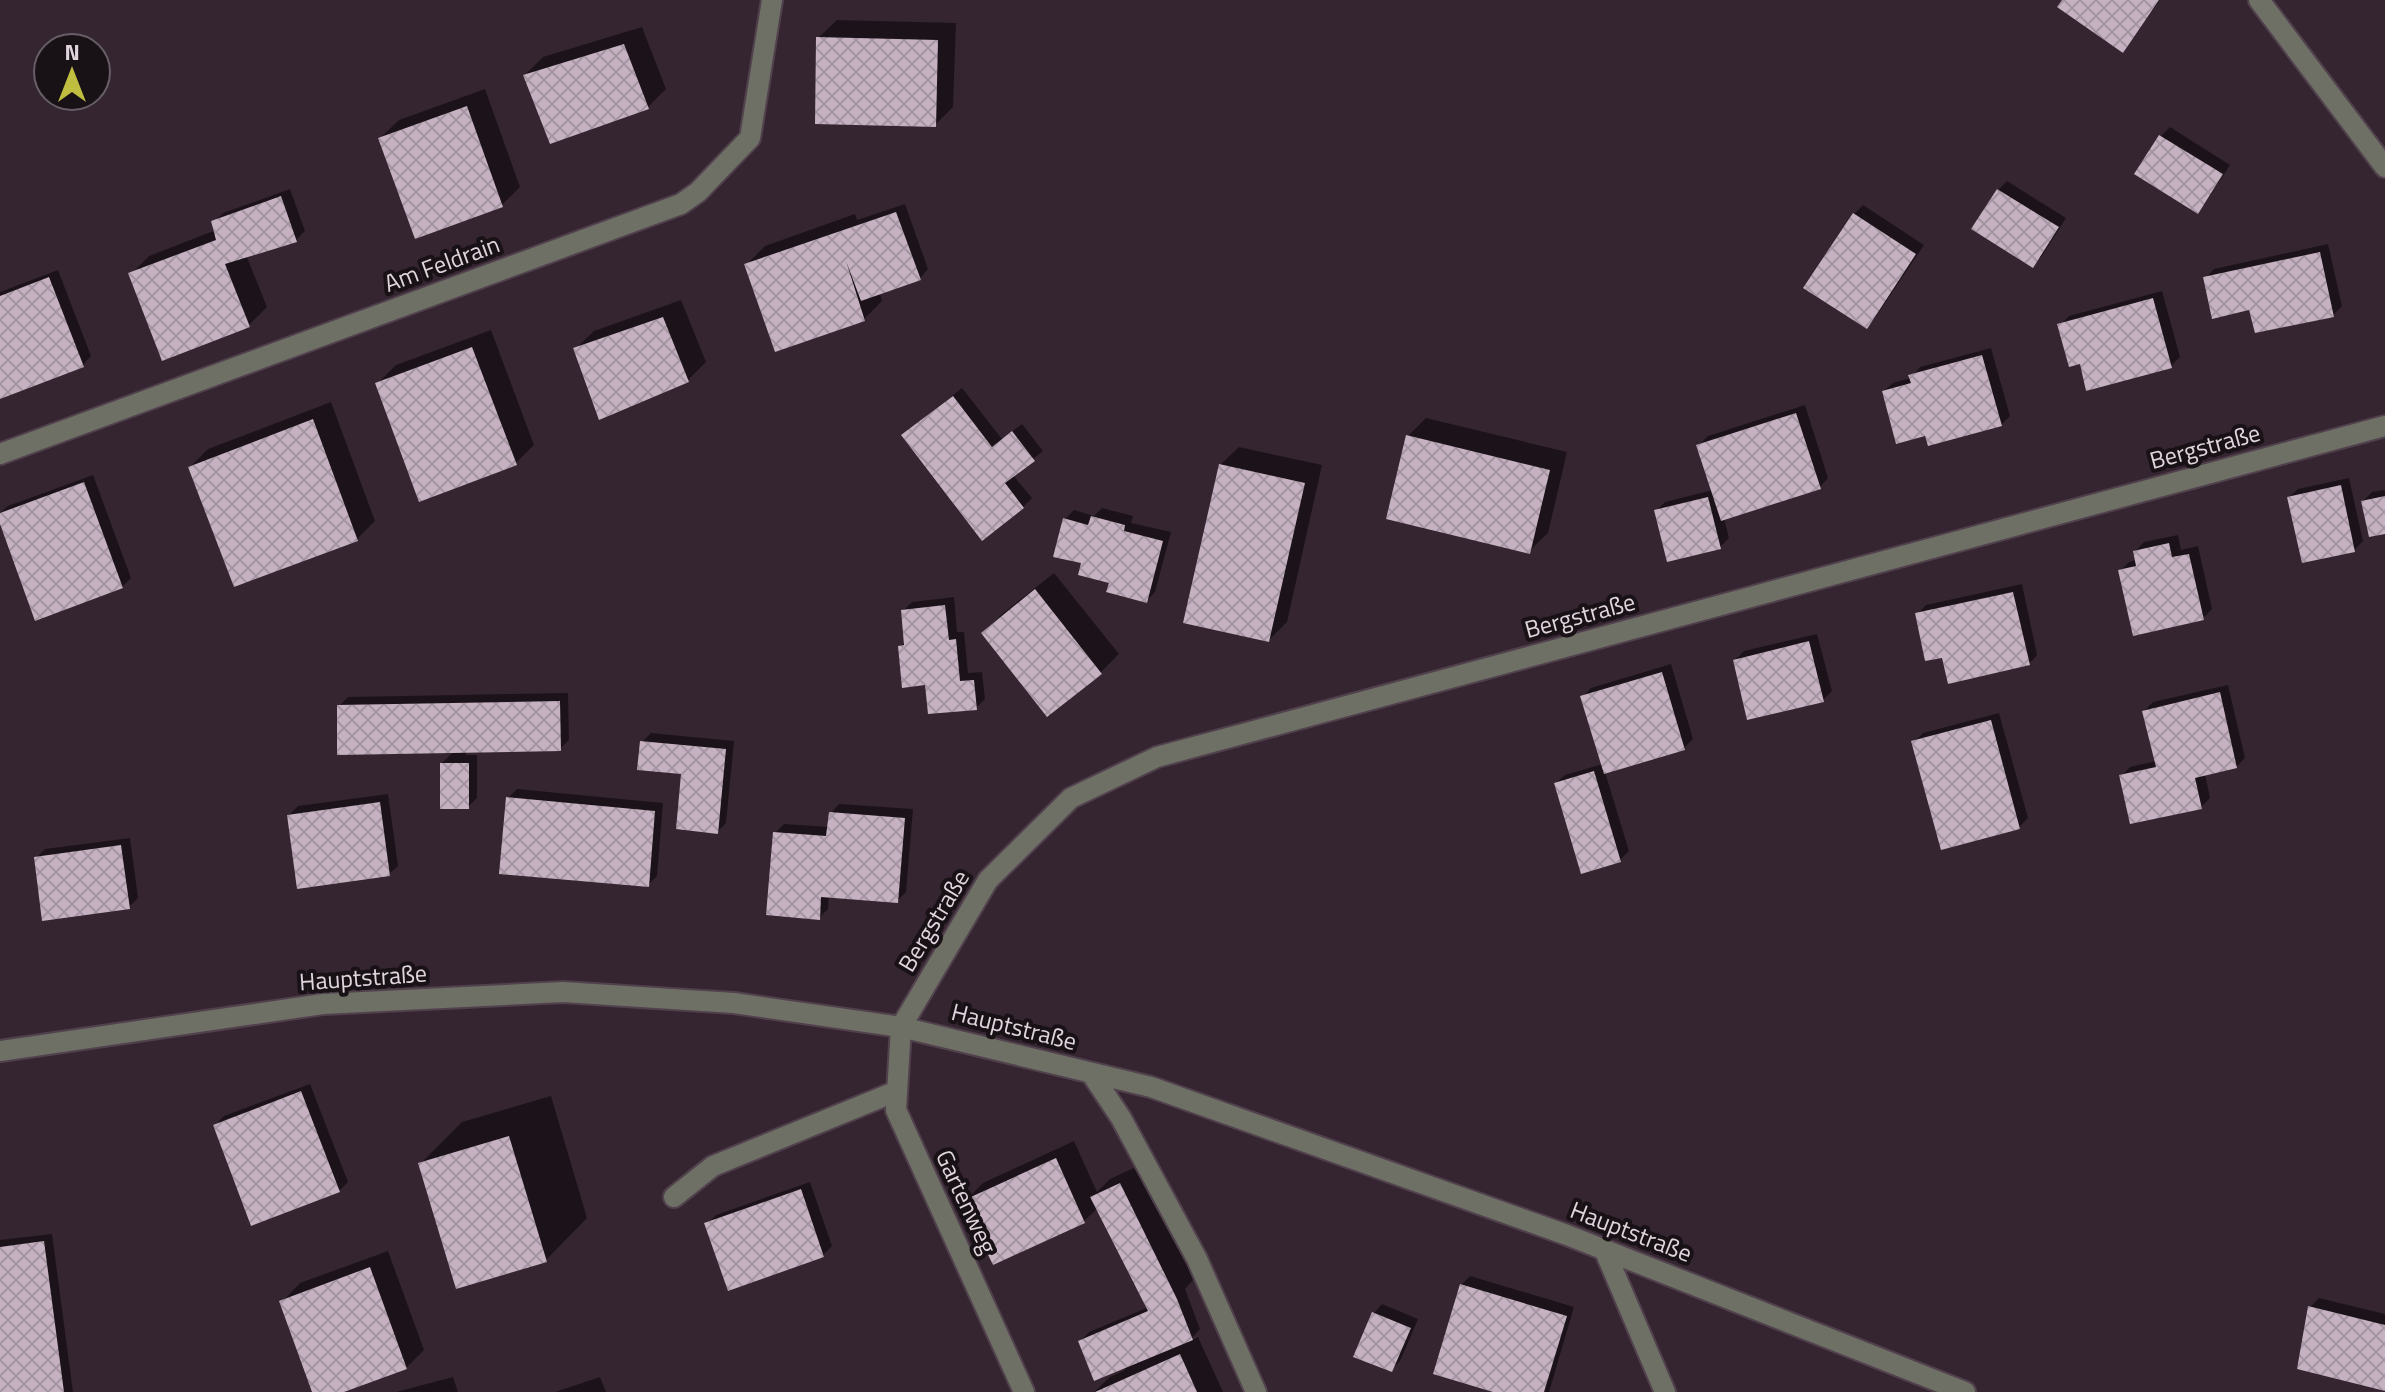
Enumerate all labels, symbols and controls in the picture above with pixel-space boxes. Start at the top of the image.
north arrow [32,32,112,112]
text: N [64,35,80,69]
street label: Am Feldrain [379,226,505,301]
street label: Bergstraße [2145,414,2264,478]
street label: Bergstraße [1520,583,1639,647]
street label: Bergstraße [889,863,978,978]
street label: Hauptstraße [298,955,428,999]
street label: Hauptstraße [948,993,1081,1059]
street label: Gartenweg [927,1144,1007,1260]
street label: Hauptstraße [1565,1191,1697,1271]

